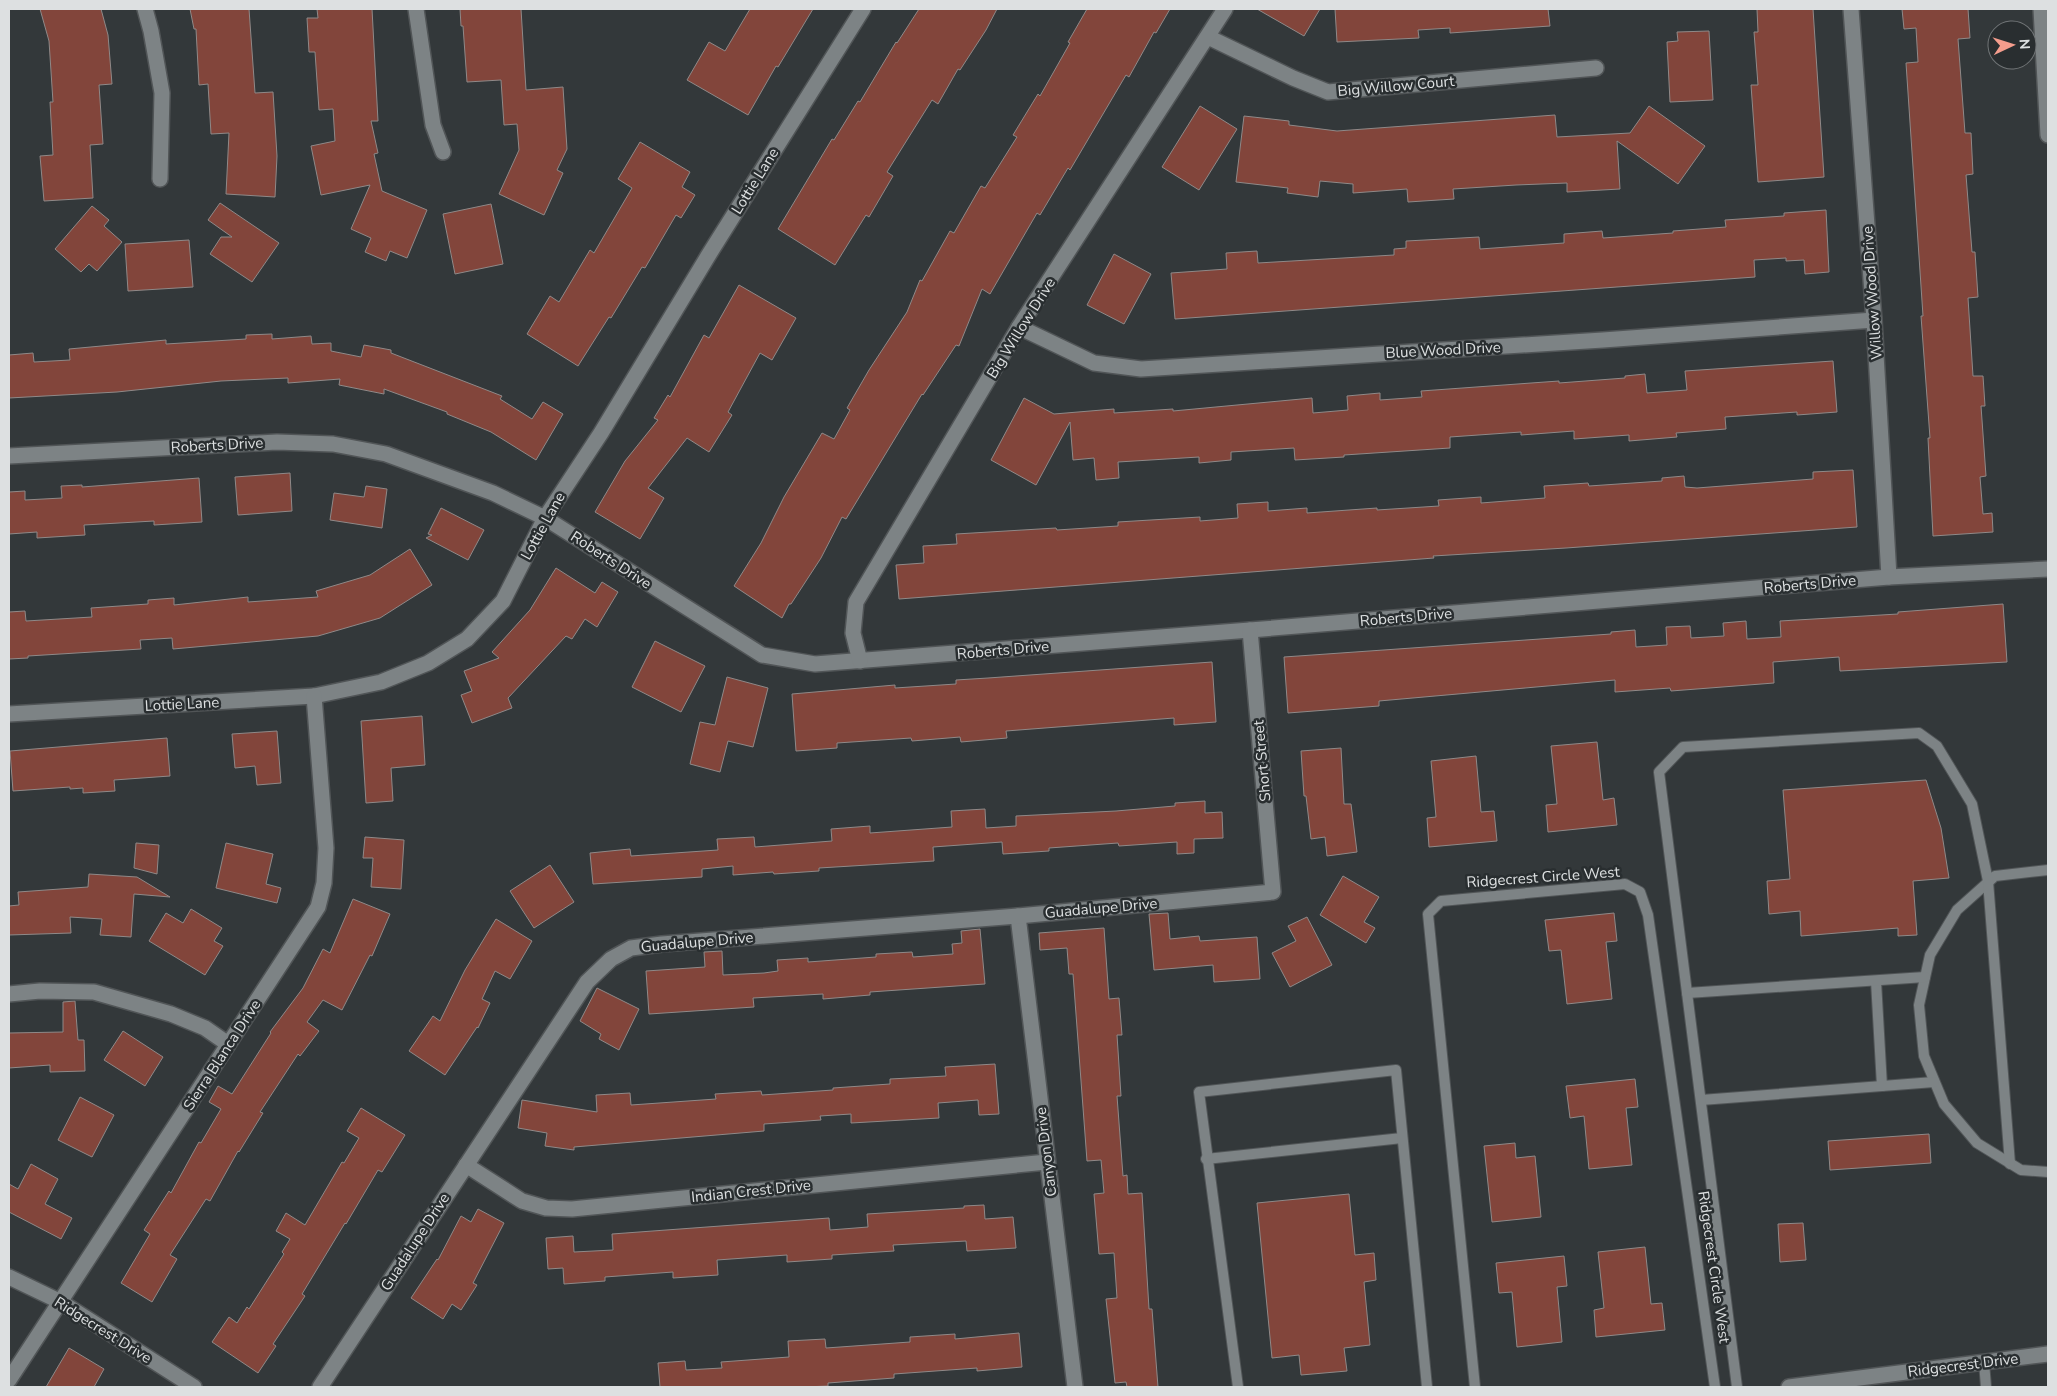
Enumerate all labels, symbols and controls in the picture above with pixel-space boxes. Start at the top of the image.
north arrow [1987,20,2037,70]
text: N [2015,38,2034,50]
street label: Big Willow Court [1337,71,1456,101]
street label: Lottie Lane [727,144,783,218]
street label: Willow Wood Drive [1857,225,1887,361]
street label: Big Willow Drive [982,274,1060,382]
street label: Blue Wood Drive [1385,337,1501,363]
street label: Roberts Drive [170,433,264,457]
street label: Lottie Lane [516,489,570,563]
street label: Roberts Drive [567,526,655,594]
street label: Roberts Drive [1763,570,1857,598]
street label: Roberts Drive [1359,603,1453,631]
street label: Roberts Drive [956,636,1050,664]
street label: Lottie Lane [144,692,220,716]
street label: Short Street [1248,719,1276,803]
street label: Ridgecrest Circle West [1466,862,1621,892]
street label: Guadalupe Drive [1044,893,1158,923]
street label: Guadalupe Drive [640,927,754,957]
street label: Sierra Blanca Drive [179,996,265,1114]
street label: Canyon Drive [1031,1106,1061,1198]
street label: Indian Crest Drive [690,1175,812,1207]
street label: Guadalupe Drive [376,1189,454,1295]
street label: Ridgecrest Circle West [1693,1190,1735,1345]
street label: Ridgecrest Drive [51,1292,155,1368]
street label: Ridgecrest Drive [1907,1348,2019,1382]

